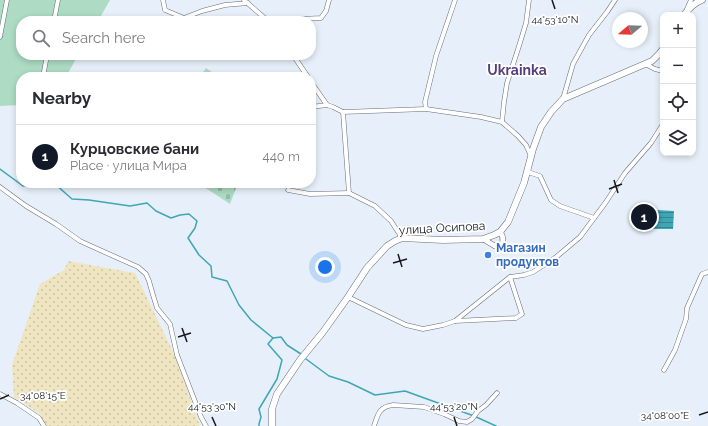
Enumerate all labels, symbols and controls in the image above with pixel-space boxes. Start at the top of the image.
north arrow [612,12,648,48]
map controls [660,12,696,156]
button: + [660,12,696,48]
text: 44°53'10"N [532,14,578,25]
search box [16,16,316,60]
icon: search [30,27,52,49]
text: Search here [62,29,145,47]
button: − [660,48,696,84]
district label: Ukrainka [487,62,547,78]
button: locate [660,84,696,120]
text: Nearby [32,88,91,108]
button: layers [660,120,696,156]
text: Курцовские бани [70,140,199,158]
text: 1 [42,149,48,164]
text: 440 m [263,149,300,164]
text: Place · улица Мира [70,158,187,173]
pin: 1 [631,202,657,232]
street label: улица Осипова [398,219,486,237]
place label: Магазин продуктов [496,241,559,269]
marker: Магазин продуктов [483,250,493,260]
your location [315,257,335,277]
text: 34°08'15"E [20,390,66,401]
text: 44°53'30"N [188,401,236,412]
text: 44°53'20"N [430,401,478,412]
text: 34°08'00"E [641,410,689,421]

